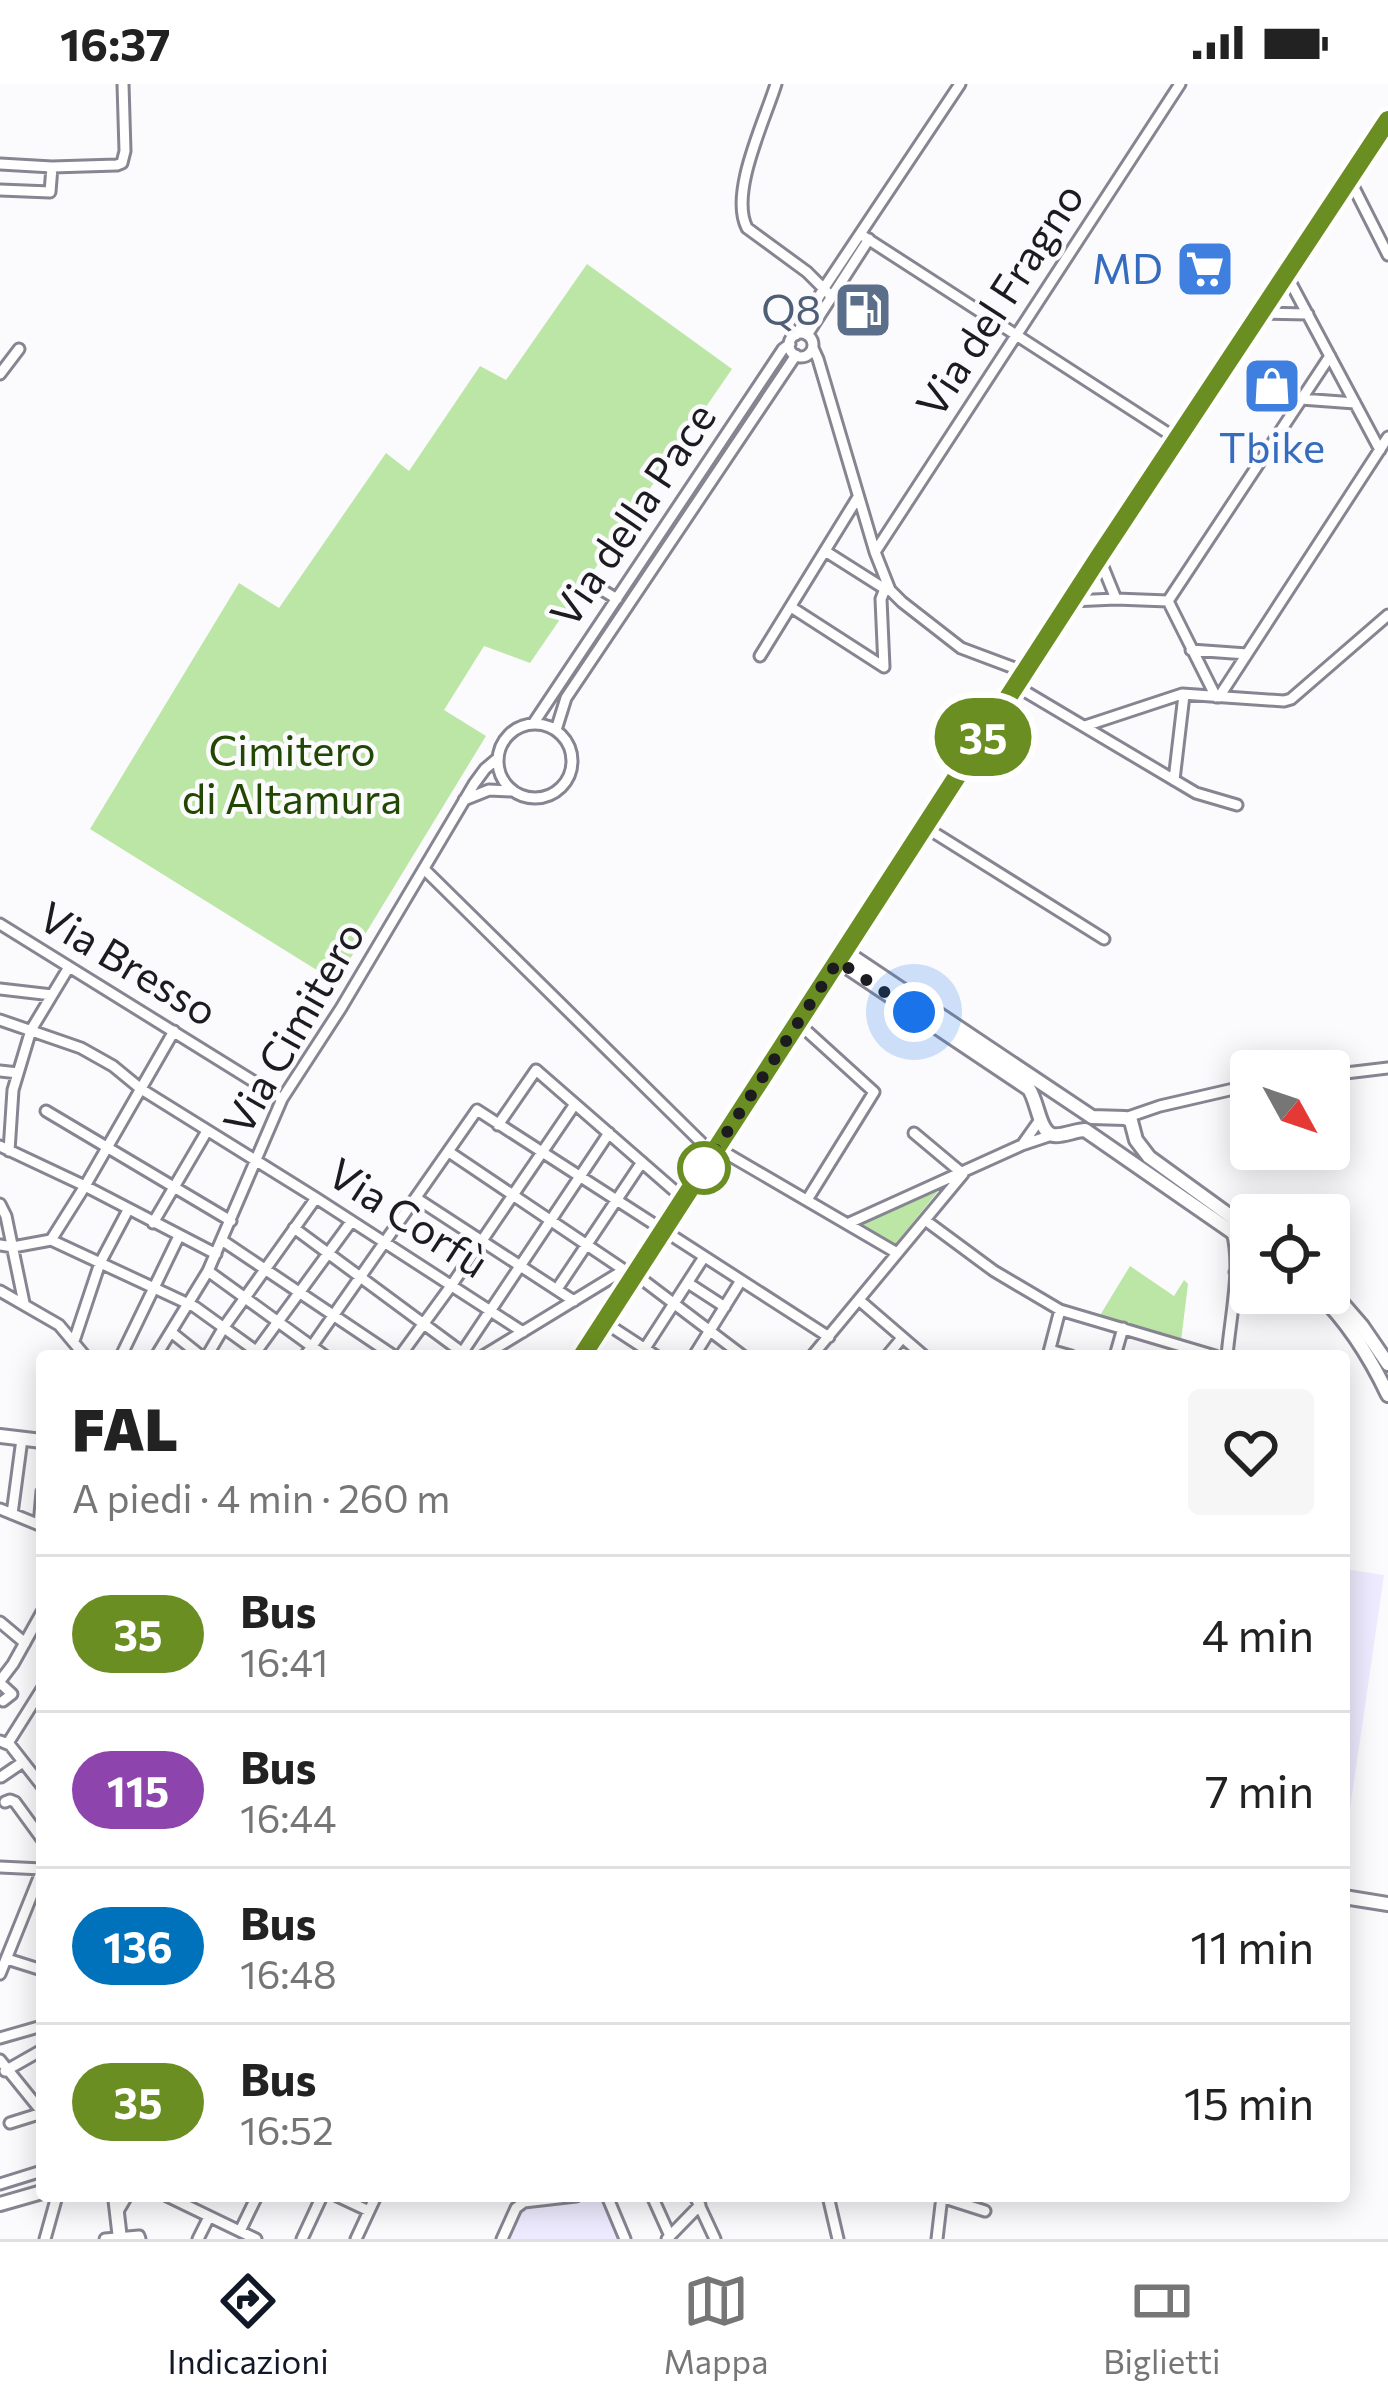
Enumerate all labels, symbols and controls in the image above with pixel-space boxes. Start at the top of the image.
text: 16:37 [60,15,171,70]
street label: Via del Fragno [903,172,1093,426]
supermarket icon: MD [1174,238,1236,300]
place label: MD [1092,241,1163,293]
fuel station icon: Q8 [832,279,894,341]
place label: Q8 [761,282,821,334]
shop icon: Tbike [1241,355,1303,417]
street label: Via della Pace [537,392,725,636]
place label: Tbike [1219,420,1325,472]
line badge: 35 [929,698,1037,776]
text: 35 [959,711,1007,763]
park label: Cimitero di Altamura [182,723,402,823]
street label: Via Bresso [31,889,227,1036]
street label: Via Cimitero [211,911,374,1143]
your location [884,982,944,1042]
north arrow [1230,1050,1350,1170]
map controls [1230,1050,1350,1314]
unlabelled marker [679,1143,729,1193]
street label: Via Corfù [319,1145,499,1287]
button: locate [1230,1194,1350,1314]
button: heart [1188,1389,1314,1515]
text: FAL [72,1393,178,1463]
text: A piedi · 4 min · 260 m [72,1473,450,1521]
text: Bus [240,1582,316,1637]
text: 4 min [1202,1606,1314,1661]
text: 35 [114,1608,162,1660]
text: 16:41 [240,1637,328,1685]
text: Bus [240,1738,316,1793]
text: 7 min [1205,1762,1314,1817]
text: 115 [107,1764,169,1816]
text: 16:44 [240,1793,336,1841]
text: Bus [240,1894,316,1949]
text: 11 min [1190,1918,1314,1973]
text: 136 [103,1920,173,1972]
text: 16:48 [240,1949,337,1997]
text: Bus [240,2050,316,2105]
text: 15 min [1184,2074,1314,2129]
text: 35 [114,2076,162,2128]
text: 16:52 [240,2105,334,2153]
tab: Indicazioni [167,2268,329,2381]
tab: Mappa [664,2268,768,2381]
tab: Biglietti [1103,2268,1221,2381]

